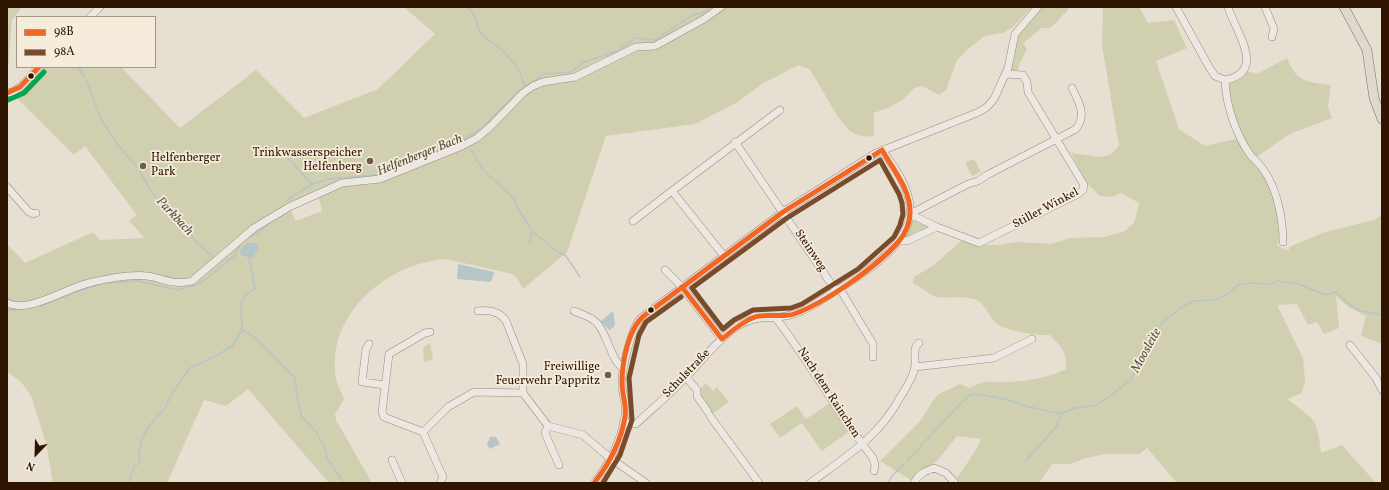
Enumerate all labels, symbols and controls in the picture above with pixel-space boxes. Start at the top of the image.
legend [16,16,156,68]
text: 98B [54,24,74,40]
text: 98A [54,44,75,60]
unlabelled marker [26,71,36,81]
water label: Helfenberger Bach [375,132,465,180]
place label: Trinkwasserspeicher Helfenberg [253,147,362,175]
place label: Helfenberger Park [151,152,220,180]
unlabelled marker [864,153,874,163]
marker: Trinkwasserspeicher Helfenberg [365,156,375,166]
marker: Helfenberger Park [138,161,148,171]
street label: Stiller Winkel [1010,186,1082,232]
water label: Parkbach [152,194,196,240]
street label: Steinweg [791,227,829,275]
unlabelled marker [646,305,656,315]
water label: Moosleite [1129,326,1165,376]
street label: Nach dem Rainchen [793,345,863,441]
street label: Schulstraße [660,347,714,401]
place label: Freiwillige Feuerwehr Pappritz [496,361,600,389]
marker: Freiwillige Feuerwehr Pappritz [603,370,613,380]
north arrow [16,434,56,474]
text: N [25,457,38,474]

